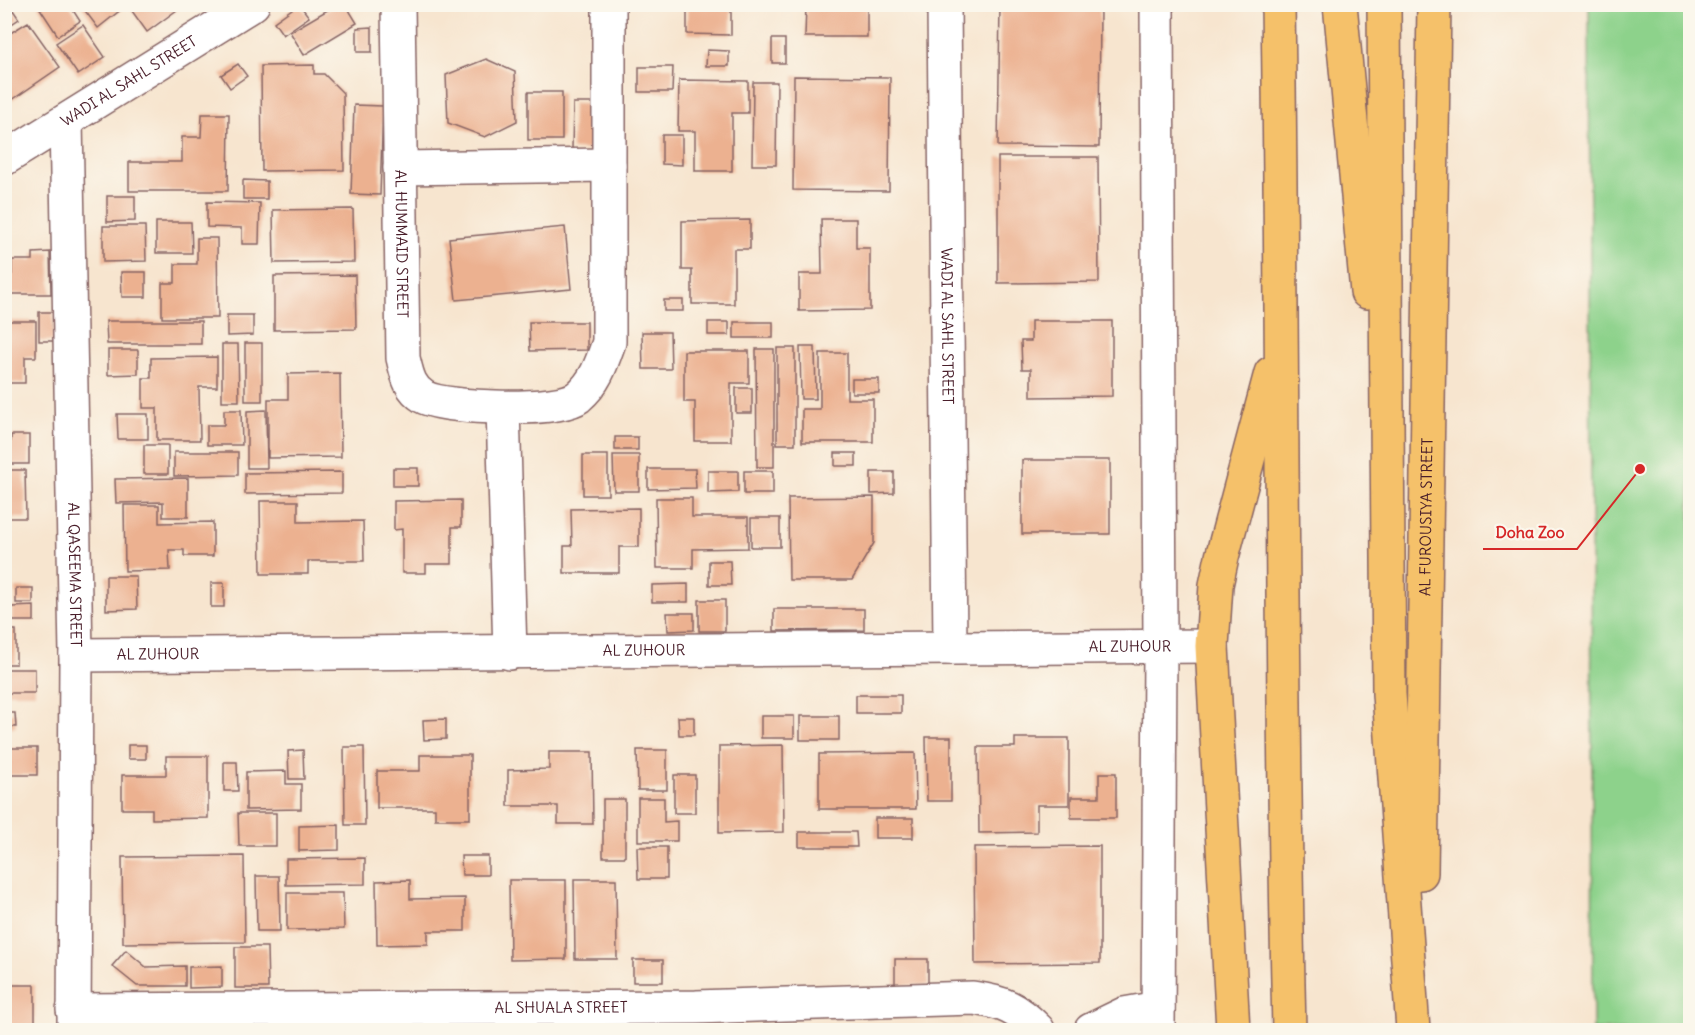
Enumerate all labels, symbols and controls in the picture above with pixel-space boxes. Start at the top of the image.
street label: WADI AL SAHL STREET [57,31,200,130]
street label: AL HUMMAID STREET [391,170,412,318]
street label: WADI AL SAHL STREET [937,248,958,404]
street label: AL FUROUSIYA STREET [1415,438,1437,596]
street label: AL QASEEMA STREET [64,502,86,648]
callout: Doha Zoo [1483,515,1577,549]
text: Doha Zoo [1495,522,1565,542]
street label: AL ZUHOUR [1089,636,1172,656]
street label: AL ZUHOUR [603,640,686,660]
street label: AL ZUHOUR [117,644,200,664]
street label: AL SHUALA STREET [494,997,628,1017]

